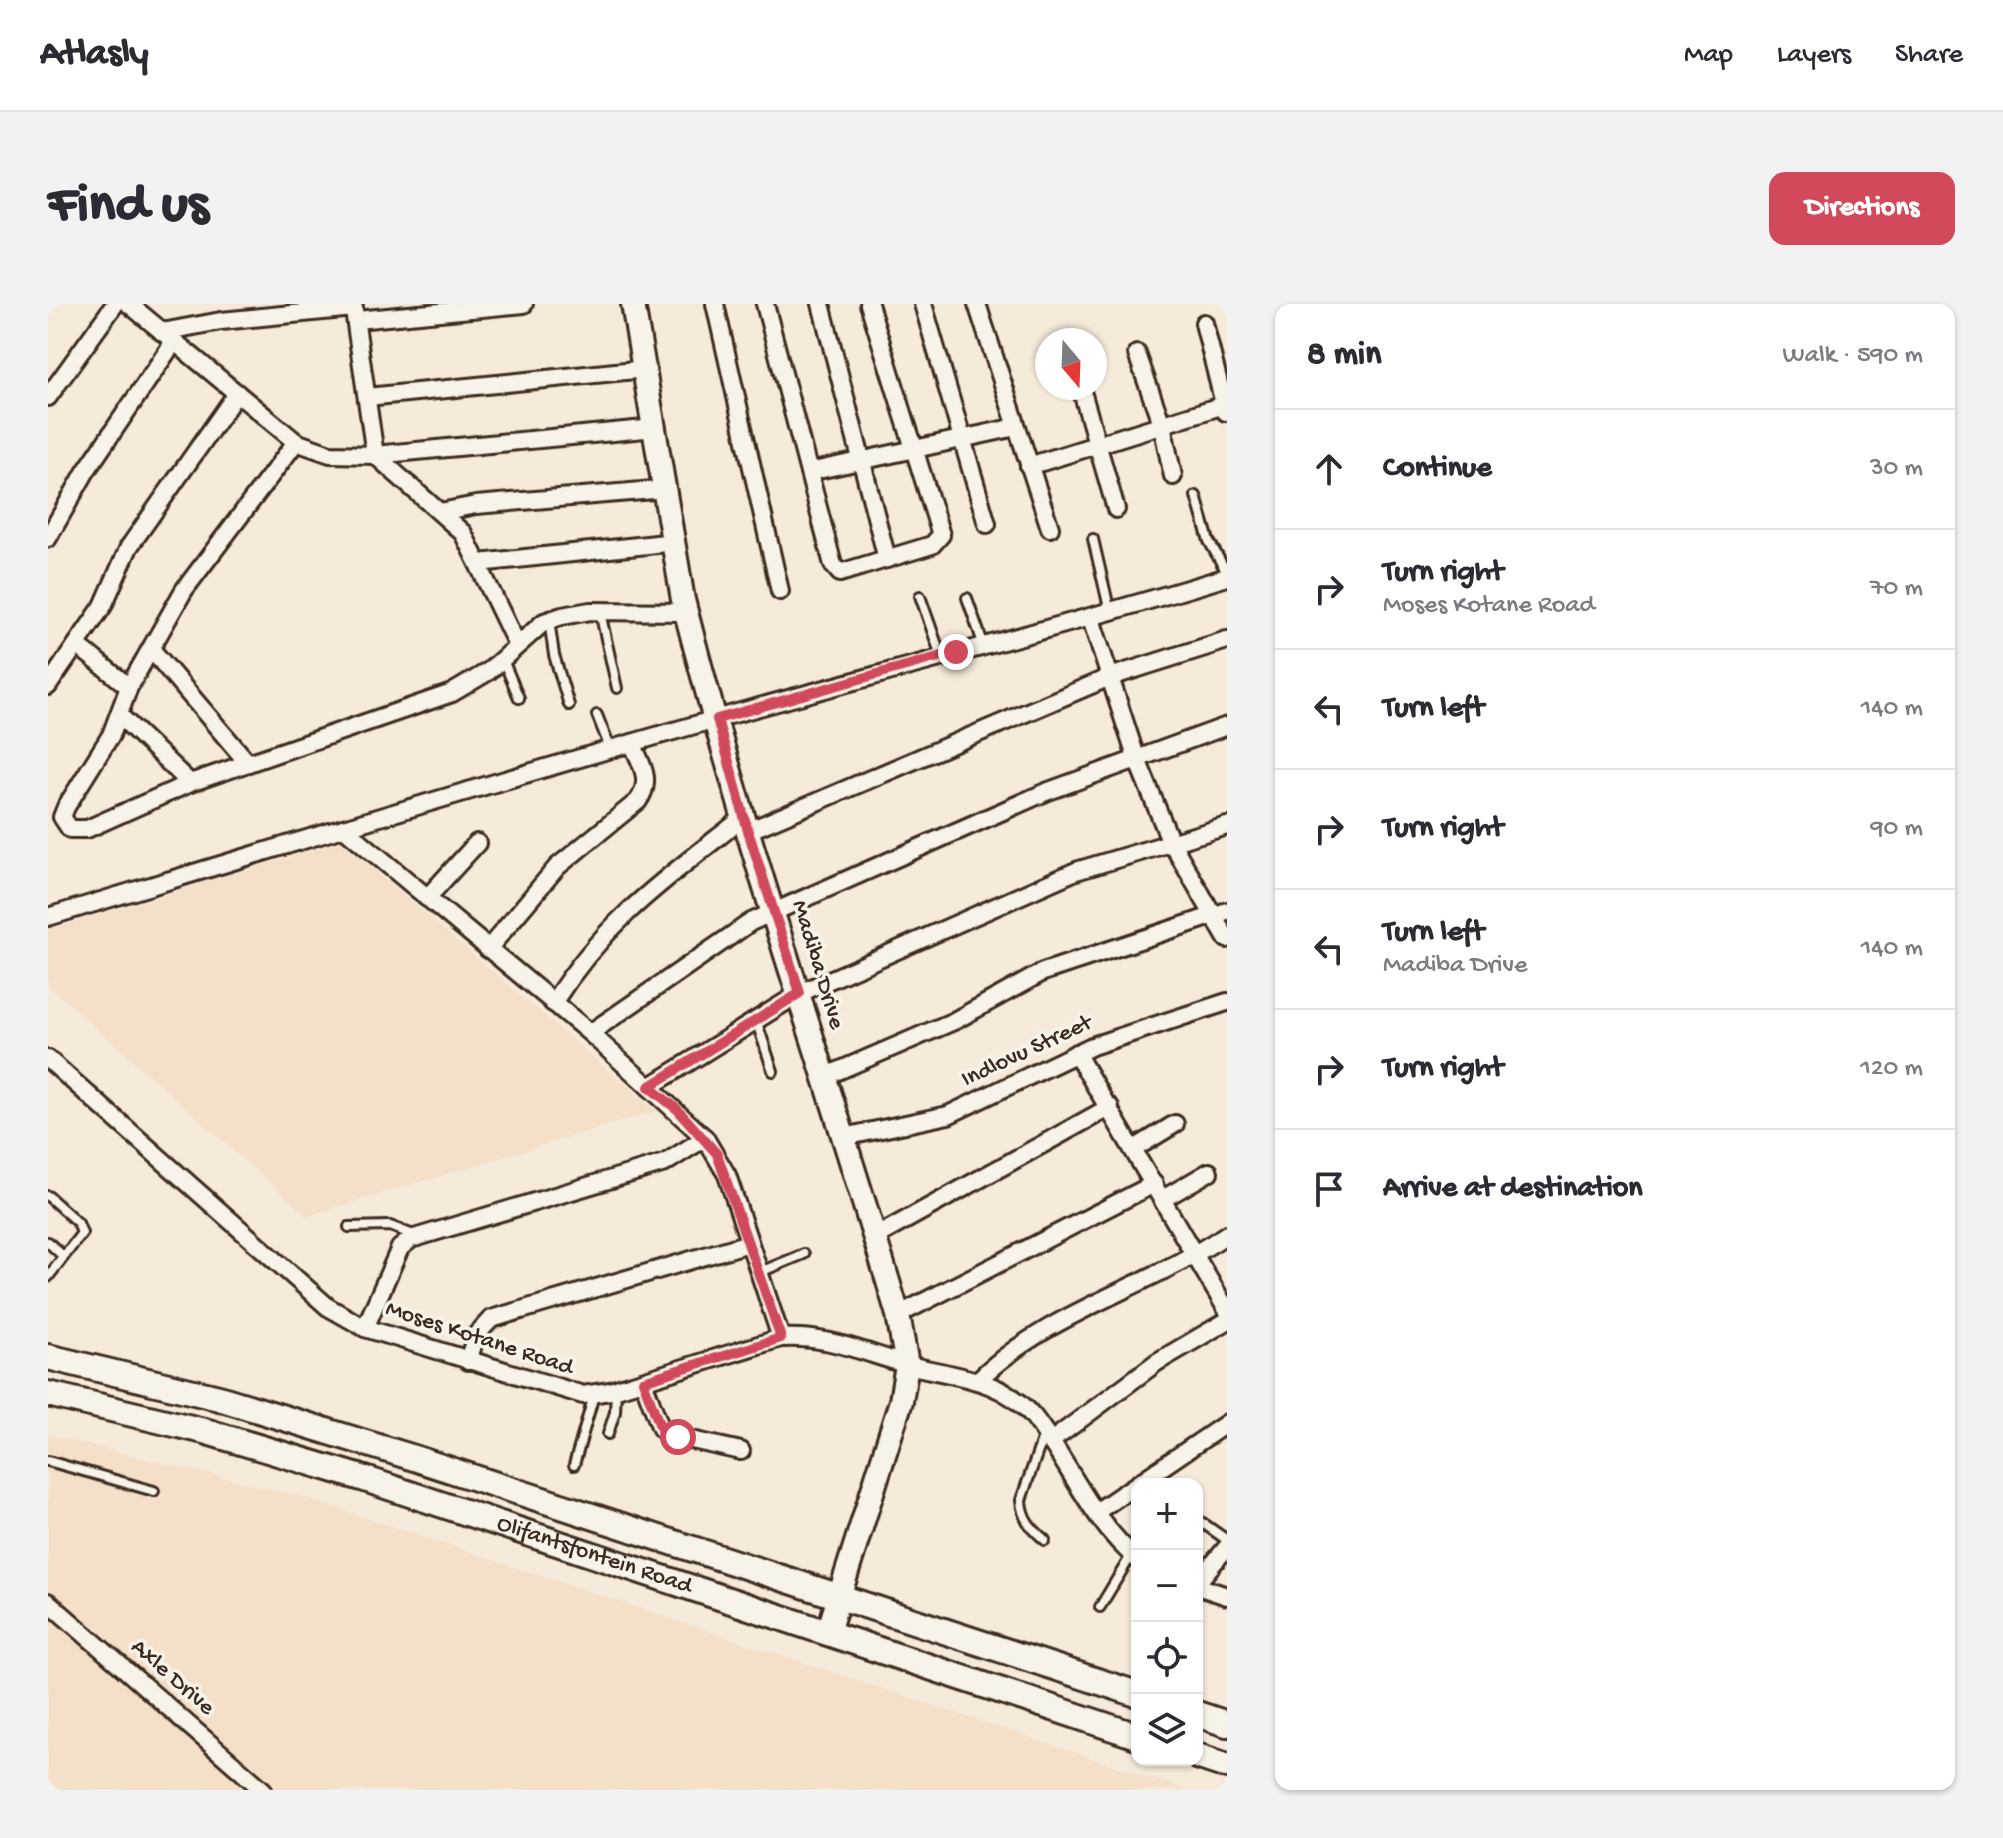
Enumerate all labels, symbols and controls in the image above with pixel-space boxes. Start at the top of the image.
text: Atlasly [40,33,148,77]
text: Map [1684,39,1733,72]
text: Layers [1777,39,1851,72]
text: Share [1895,39,1963,72]
button: Directions [1769,172,1955,245]
text: Find us [48,175,208,241]
north arrow [1035,328,1107,400]
text: 8 min [1307,336,1381,376]
text: Walk · 590 m [1783,341,1923,372]
icon: ahead [1307,447,1351,491]
text: Continue [1383,452,1492,487]
text: 30 m [1870,454,1923,485]
text: Turn right [1383,556,1503,591]
icon: right [1307,567,1351,611]
text: 70 m [1870,574,1923,605]
text: Moses Kotane Road [1383,591,1595,622]
route end [938,634,974,670]
icon: left [1307,687,1351,731]
text: Turn left [1383,692,1484,727]
text: 140 m [1861,694,1923,725]
icon: right [1307,807,1351,851]
text: Turn right [1383,812,1503,847]
text: 90 m [1871,814,1923,845]
street label: Madiba Drive [784,897,851,1034]
text: Turn left [1383,916,1484,951]
icon: left [1307,927,1351,971]
text: 140 m [1861,934,1923,965]
text: Madiba Drive [1383,951,1527,982]
street label: Indlovu Street [957,1008,1099,1095]
icon: right [1307,1047,1351,1091]
text: Turn right [1383,1052,1503,1087]
text: 120 m [1860,1054,1923,1085]
icon: arrive [1307,1167,1351,1211]
text: Arrive at destination [1383,1172,1643,1207]
street label: Moses Kotane Road [382,1295,578,1384]
route start [660,1419,696,1455]
map controls [1131,1478,1203,1766]
button: + [1131,1478,1203,1550]
street label: Olifantsfontein Road [493,1509,697,1602]
button: − [1131,1550,1203,1622]
button: locate [1131,1622,1203,1694]
street label: Axle Drive [124,1633,221,1723]
button: layers [1131,1694,1203,1766]

